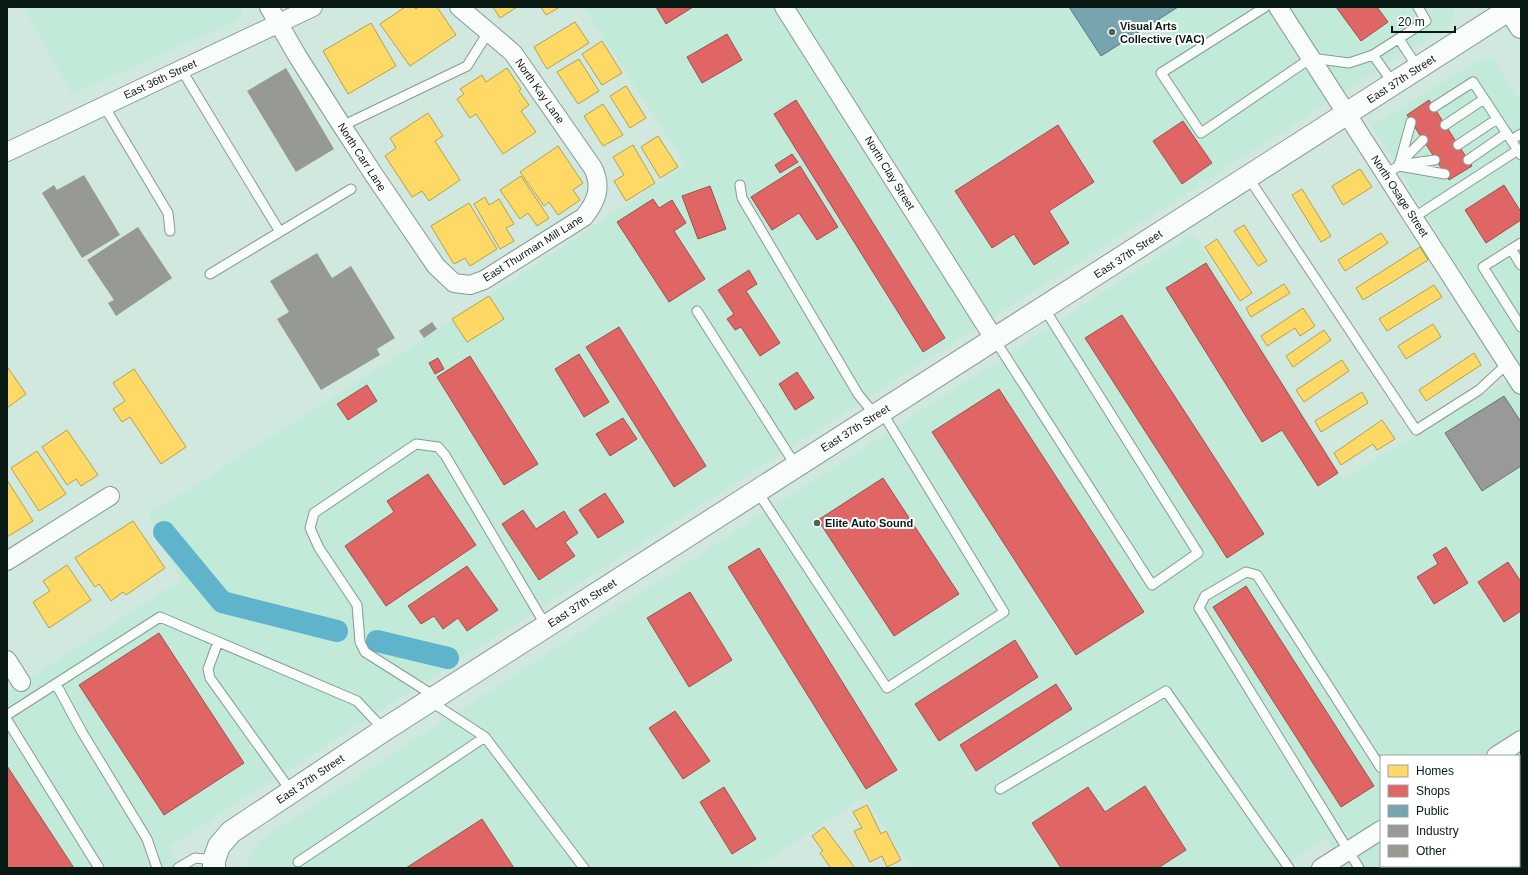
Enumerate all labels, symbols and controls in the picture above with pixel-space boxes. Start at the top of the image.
scale bar [1392,8,1455,34]
text: 20 m [1398,15,1425,29]
place label: Visual Arts Collective (VAC) [1120,20,1205,45]
marker: Visual Arts Collective (VAC) [1107,27,1117,37]
street label: East 37th Street [1365,52,1437,106]
street label: North Kay Lane [513,56,567,126]
street label: East 36th Street [122,57,198,101]
street label: North Carr Lane [335,121,389,193]
street label: North Clay Street [863,134,917,212]
street label: North Osage Street [1369,153,1431,239]
street label: East Thurman Mill Lane [481,212,585,284]
street label: East 37th Street [1092,227,1164,281]
street label: East 37th Street [818,402,892,454]
place label: Elite Auto Sound [825,517,913,529]
marker: Elite Auto Sound [812,518,822,528]
street label: East 37th Street [546,576,618,630]
street label: East 37th Street [274,752,346,806]
legend [1380,755,1520,867]
text: Homes [1416,764,1454,778]
text: Shops [1416,784,1450,798]
text: Public [1416,804,1449,818]
text: Industry [1416,824,1459,838]
text: Other [1416,844,1446,858]

